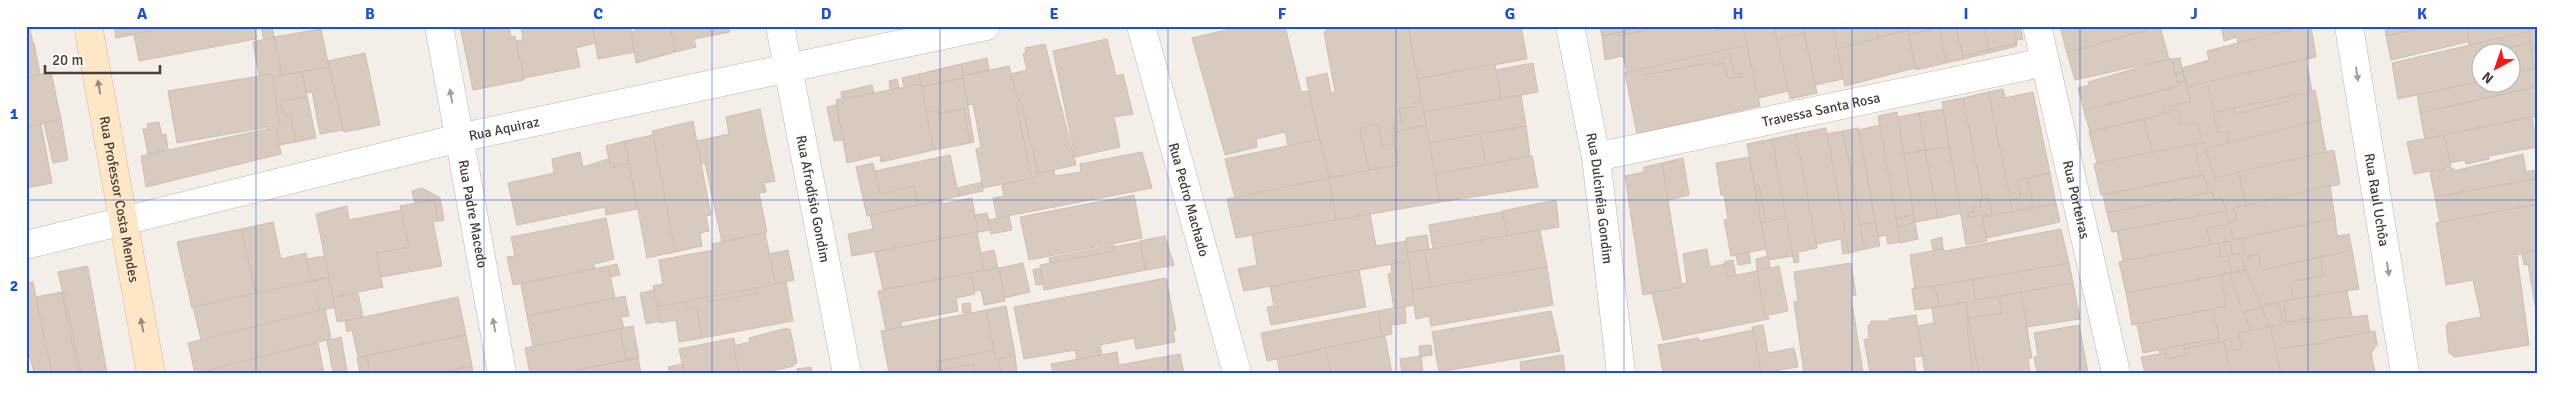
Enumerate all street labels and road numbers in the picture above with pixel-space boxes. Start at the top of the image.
street label: Travessa Santa Rosa [1761,89,1882,131]
street label: Rua Aquiraz [467,113,541,145]
street label: Rua Professor Costa Mendes [96,115,142,284]
street label: Rua Dulcinéia Gondim [1582,131,1616,265]
street label: Rua Afrodísio Gondim [792,134,833,264]
street label: Rua Pedro Machado [1165,141,1212,259]
street label: Rua Raul Uchôa [2361,152,2392,248]
street label: Rua Padre Macedo [454,159,491,270]
street label: Rua Porteiras [2059,159,2093,241]

